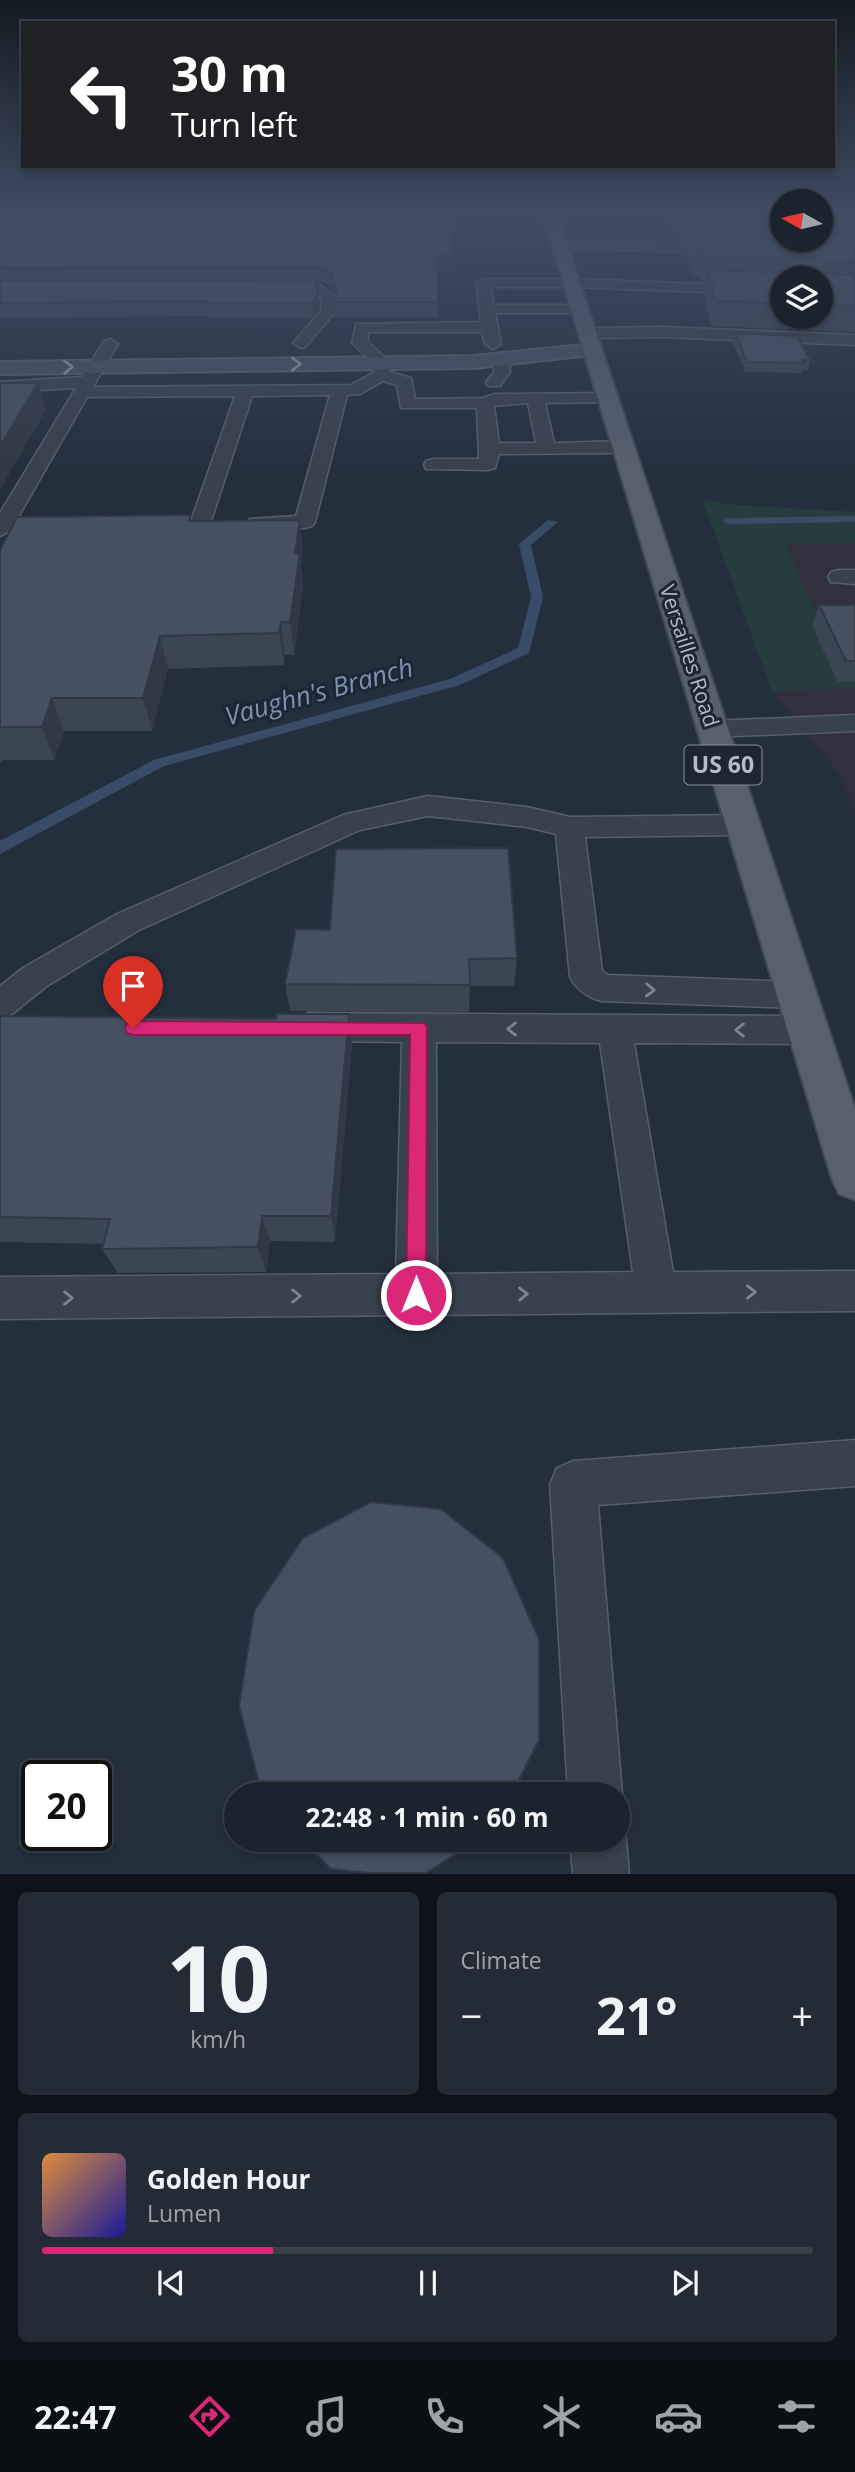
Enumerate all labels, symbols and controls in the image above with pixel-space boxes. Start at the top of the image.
text: 30 m [171,40,288,106]
icon: left [56,49,147,140]
text: Turn left [171,103,297,146]
north arrow [770,189,833,252]
map controls [770,189,833,329]
button: layers [770,266,833,329]
one-way arrow [291,356,301,372]
one-way arrow [63,359,74,375]
street label: Versailles Road [654,581,726,730]
water label: Vaughn's Branch [221,649,417,733]
road number: US 60 [684,746,762,785]
pin [103,956,163,1028]
icon: arrive [114,967,152,1005]
one-way arrow [645,982,656,998]
one-way arrow [506,1021,517,1037]
one-way arrow [734,1022,744,1038]
position arrow [379,1258,453,1332]
one-way arrow [746,1284,756,1300]
one-way arrow [518,1286,529,1302]
one-way arrow [291,1288,301,1304]
one-way arrow [63,1290,74,1306]
speed limit sign: 20 [21,1760,112,1851]
text: 22:48 · 1 min · 60 m [306,1799,548,1835]
text: 10 [166,1915,270,2039]
text: Climate [461,1944,542,1976]
text: 21° [596,1979,678,2050]
text: − [461,1989,482,2041]
text: + [791,1989,813,2041]
text: km/h [190,2023,246,2055]
text: Golden Hour [147,2161,310,2197]
text: Lumen [147,2197,221,2229]
icon: previous [152,2264,190,2302]
icon: pause [409,2264,447,2302]
icon: next [666,2264,704,2302]
icon: directions [185,2392,234,2441]
icon: music [302,2392,351,2441]
icon: phone [420,2392,469,2441]
icon: climate [537,2392,586,2441]
icon: car [654,2392,703,2441]
icon: filters [772,2392,821,2441]
text: 22:47 [34,2395,117,2438]

